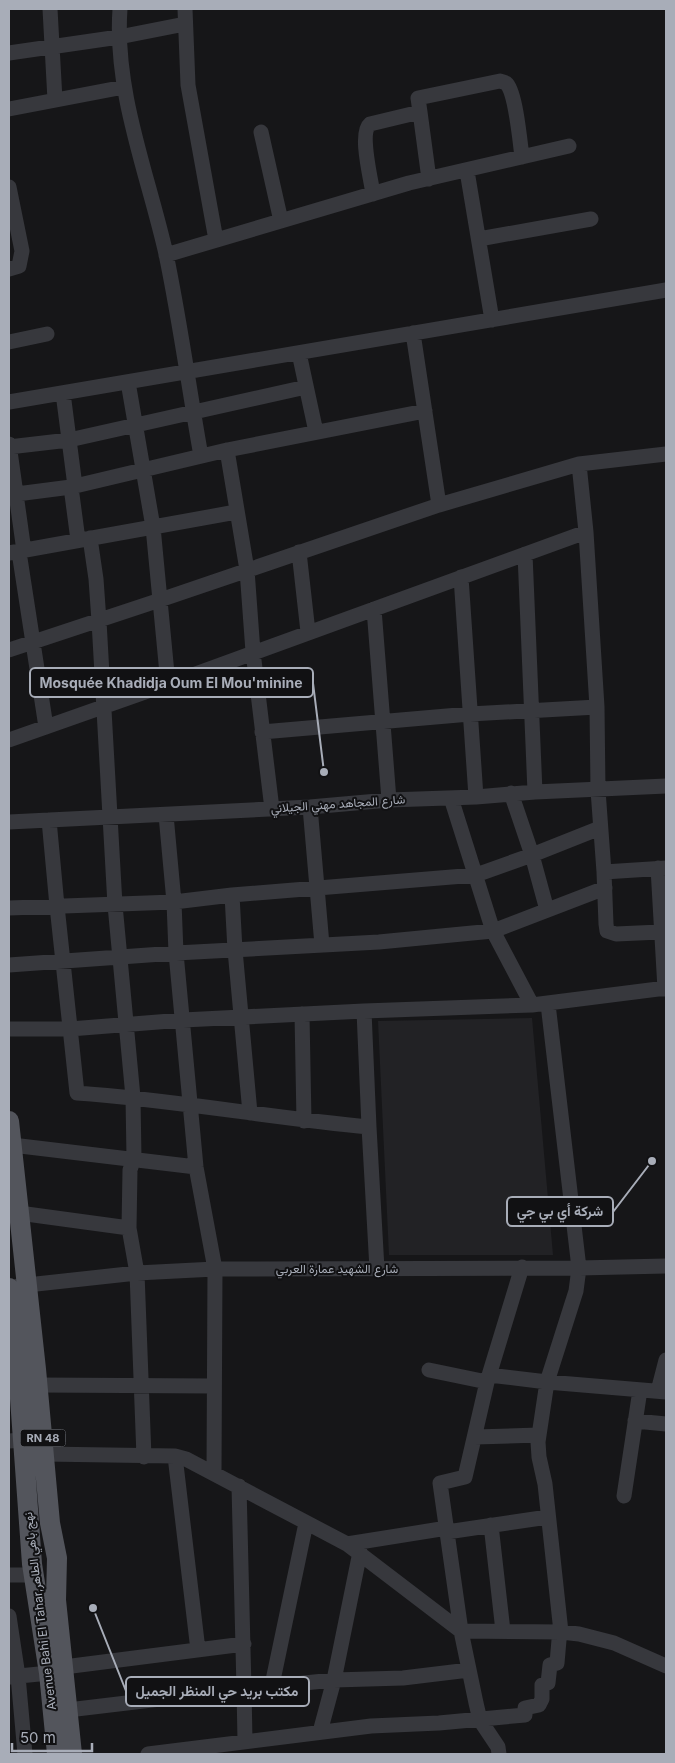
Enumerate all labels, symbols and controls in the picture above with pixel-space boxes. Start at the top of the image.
callout: Mosquée Khadidja Oum El Mou'minine [30,668,313,697]
text: Mosquée Khadidja Oum El Mou'minine [39,674,303,691]
street label: شارع المجاهد مهني الجيلاني [270,791,406,819]
callout: شركة أي بي جي [507,1197,613,1226]
text: شركة أي بي جي [517,1202,603,1223]
street label: شارع الشهيد عمارة العربي [276,1261,398,1279]
road number: RN 48 [20,1430,66,1446]
street label: Avenue Bahi El Tahar,نهج باهي الطاهر [20,1511,62,1711]
callout: مكتب بريد حي المنظر الجميل [126,1677,309,1706]
text: مكتب بريد حي المنظر الجميل [136,1682,299,1703]
scale bar [12,1720,92,1752]
text: 50 m [20,1728,56,1747]

